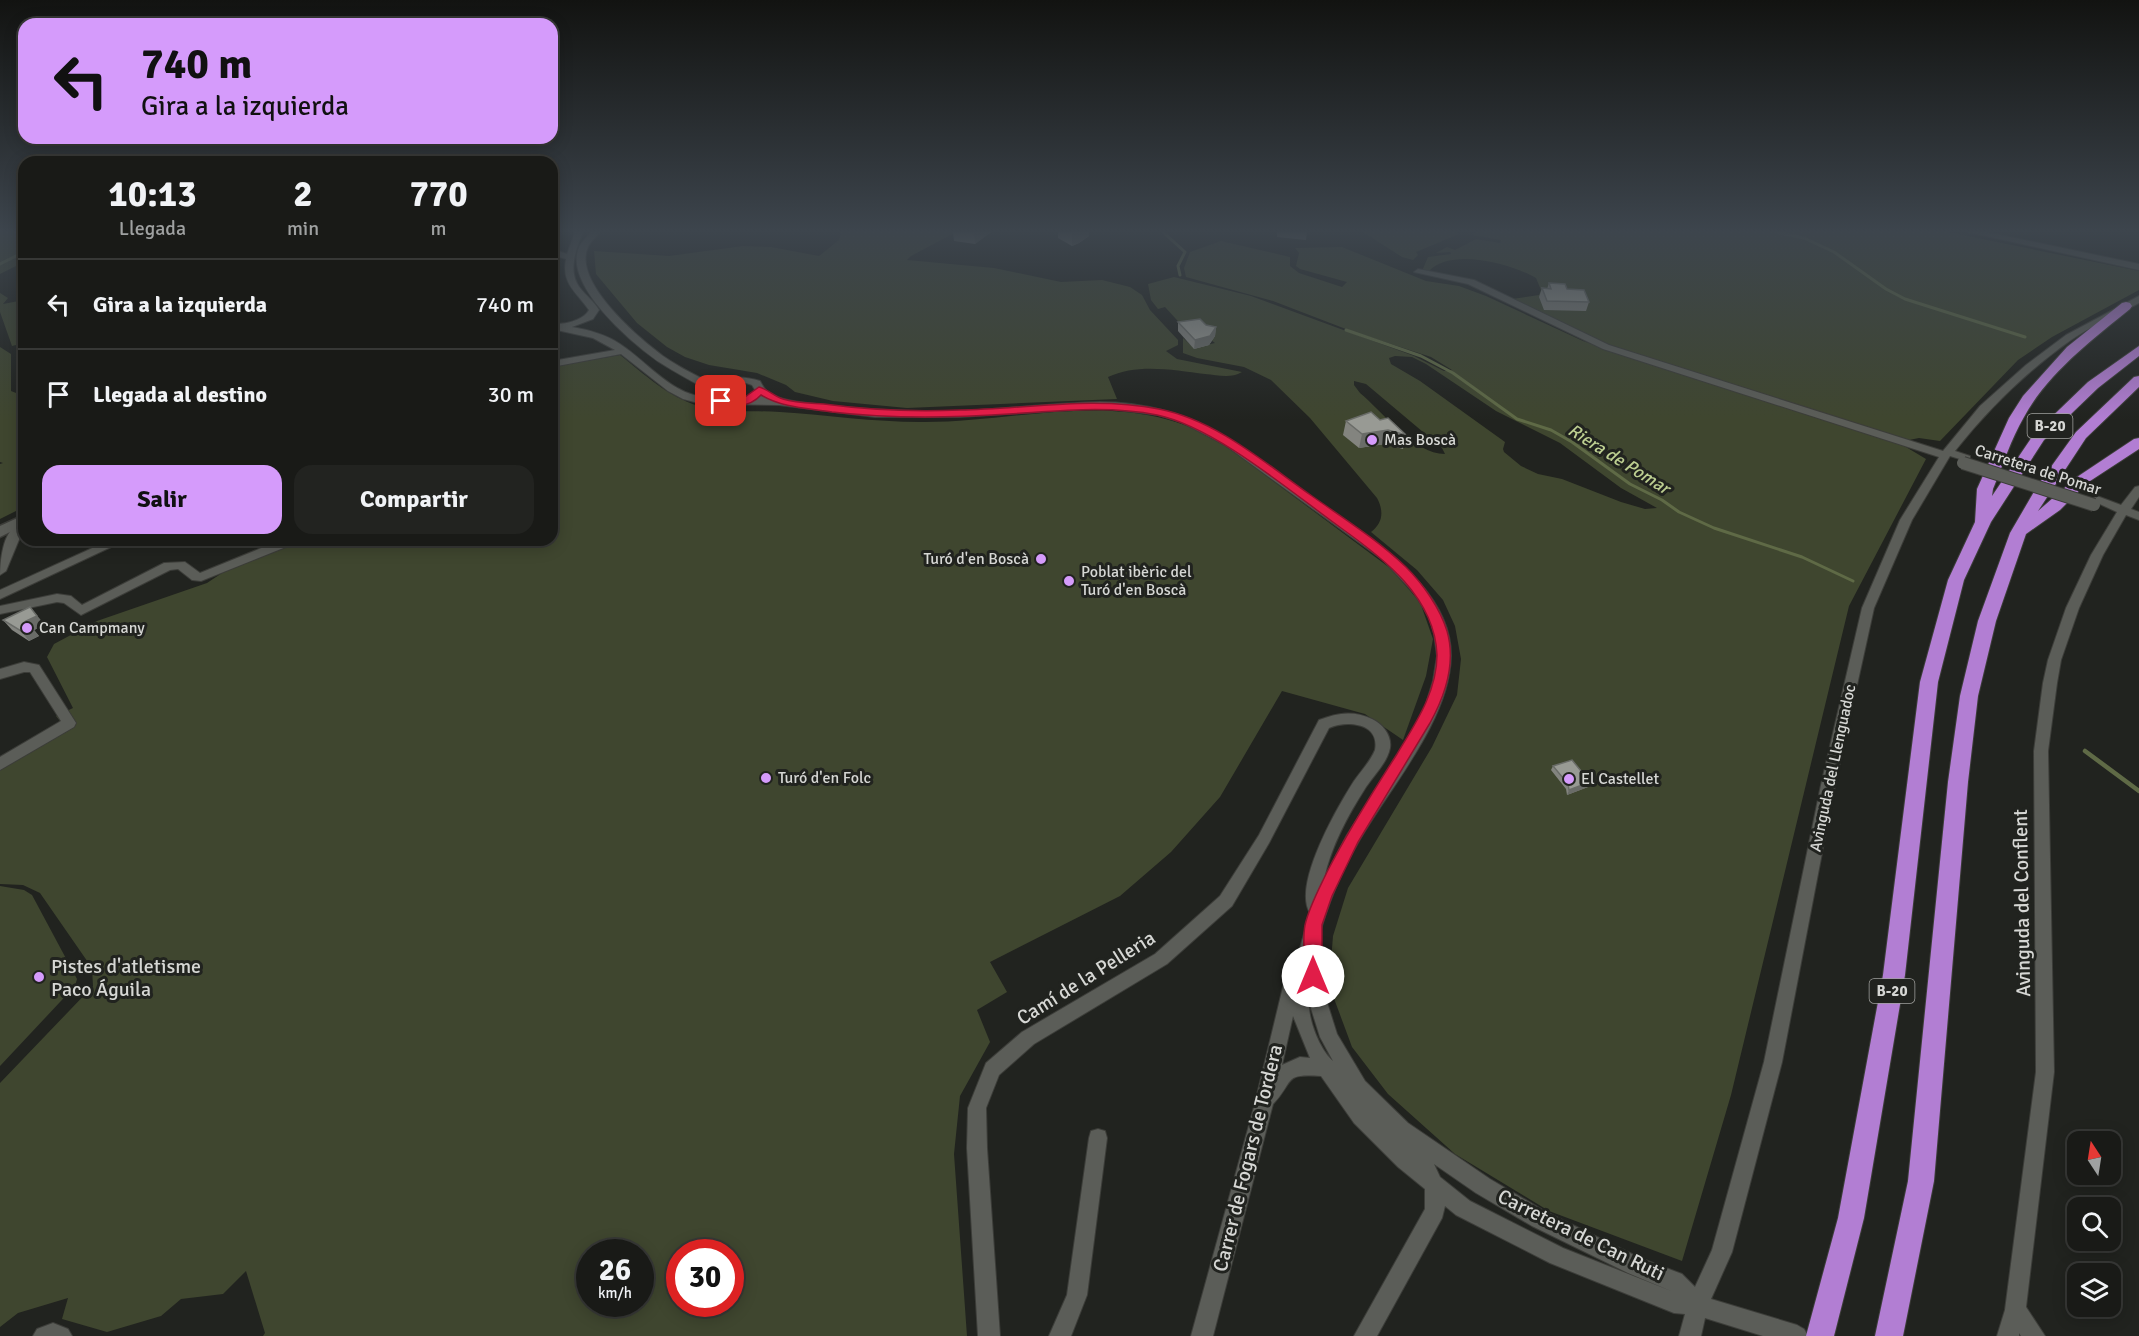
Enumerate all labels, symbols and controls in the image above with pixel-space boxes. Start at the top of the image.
text: 740 m [141,39,252,90]
icon: left [42,42,120,120]
text: Gira a la izquierda [141,90,349,123]
text: 10:13 [108,172,197,217]
text: 2 [293,172,313,217]
text: 770 [409,172,468,217]
text: Llegada [119,216,186,241]
text: min [287,216,319,241]
text: m [431,216,447,241]
icon: left [42,288,75,321]
text: Gira a la izquierda [93,291,267,318]
text: 740 m [476,291,534,318]
pin [695,375,746,426]
icon: arrive [42,378,75,411]
text: Llegada al destino [93,381,267,408]
text: 30 m [488,381,534,408]
icon: arrive [704,384,737,417]
road number: B-20 [2028,414,2072,438]
water label: Riera de Pomar [1564,419,1676,500]
place label: Mas Boscà [1384,430,1456,450]
marker: Mas Boscà [1365,433,1379,447]
street label: Carretera de Pomar [1972,440,2104,500]
button: Salir [42,465,282,534]
button: Compartir [294,465,534,534]
place label: Turó d'en Boscà [924,549,1029,569]
marker: Turó d'en Boscà [1034,552,1048,566]
place label: Poblat ibèric del Turó d'en Boscà [1081,562,1192,600]
marker: Poblat ibèric del Turó d'en Boscà [1062,574,1076,588]
place label: Can Campmany [39,618,145,638]
marker: Can Campmany [20,621,34,635]
street label: Avinguda del Llenguadoc [1805,682,1861,854]
place label: Turó d'en Folc [778,768,871,788]
place label: El Castellet [1581,769,1659,789]
marker: Turó d'en Folc [759,771,773,785]
marker: El Castellet [1562,772,1576,786]
street label: Avinguda del Conflent [2008,809,2036,997]
street label: Camí de la Pelleria [1012,925,1160,1031]
position arrow [1281,944,1345,1008]
place label: Pistes d'atletisme Paco Águila [51,954,201,1002]
marker: Pistes d'atletisme Paco Águila [32,970,46,984]
road number: B-20 [1870,979,1914,1003]
street label: Carrer de Fogars de Tordera [1208,1042,1288,1274]
north arrow [2067,1131,2121,1185]
map controls [2067,1131,2121,1317]
street label: Carretera de Can Ruti [1493,1184,1669,1286]
button: search [2067,1197,2121,1251]
speed limit sign: 30 [666,1239,744,1317]
text: 26 [599,1252,631,1289]
button: layers [2067,1263,2121,1317]
text: km/h [598,1284,632,1302]

